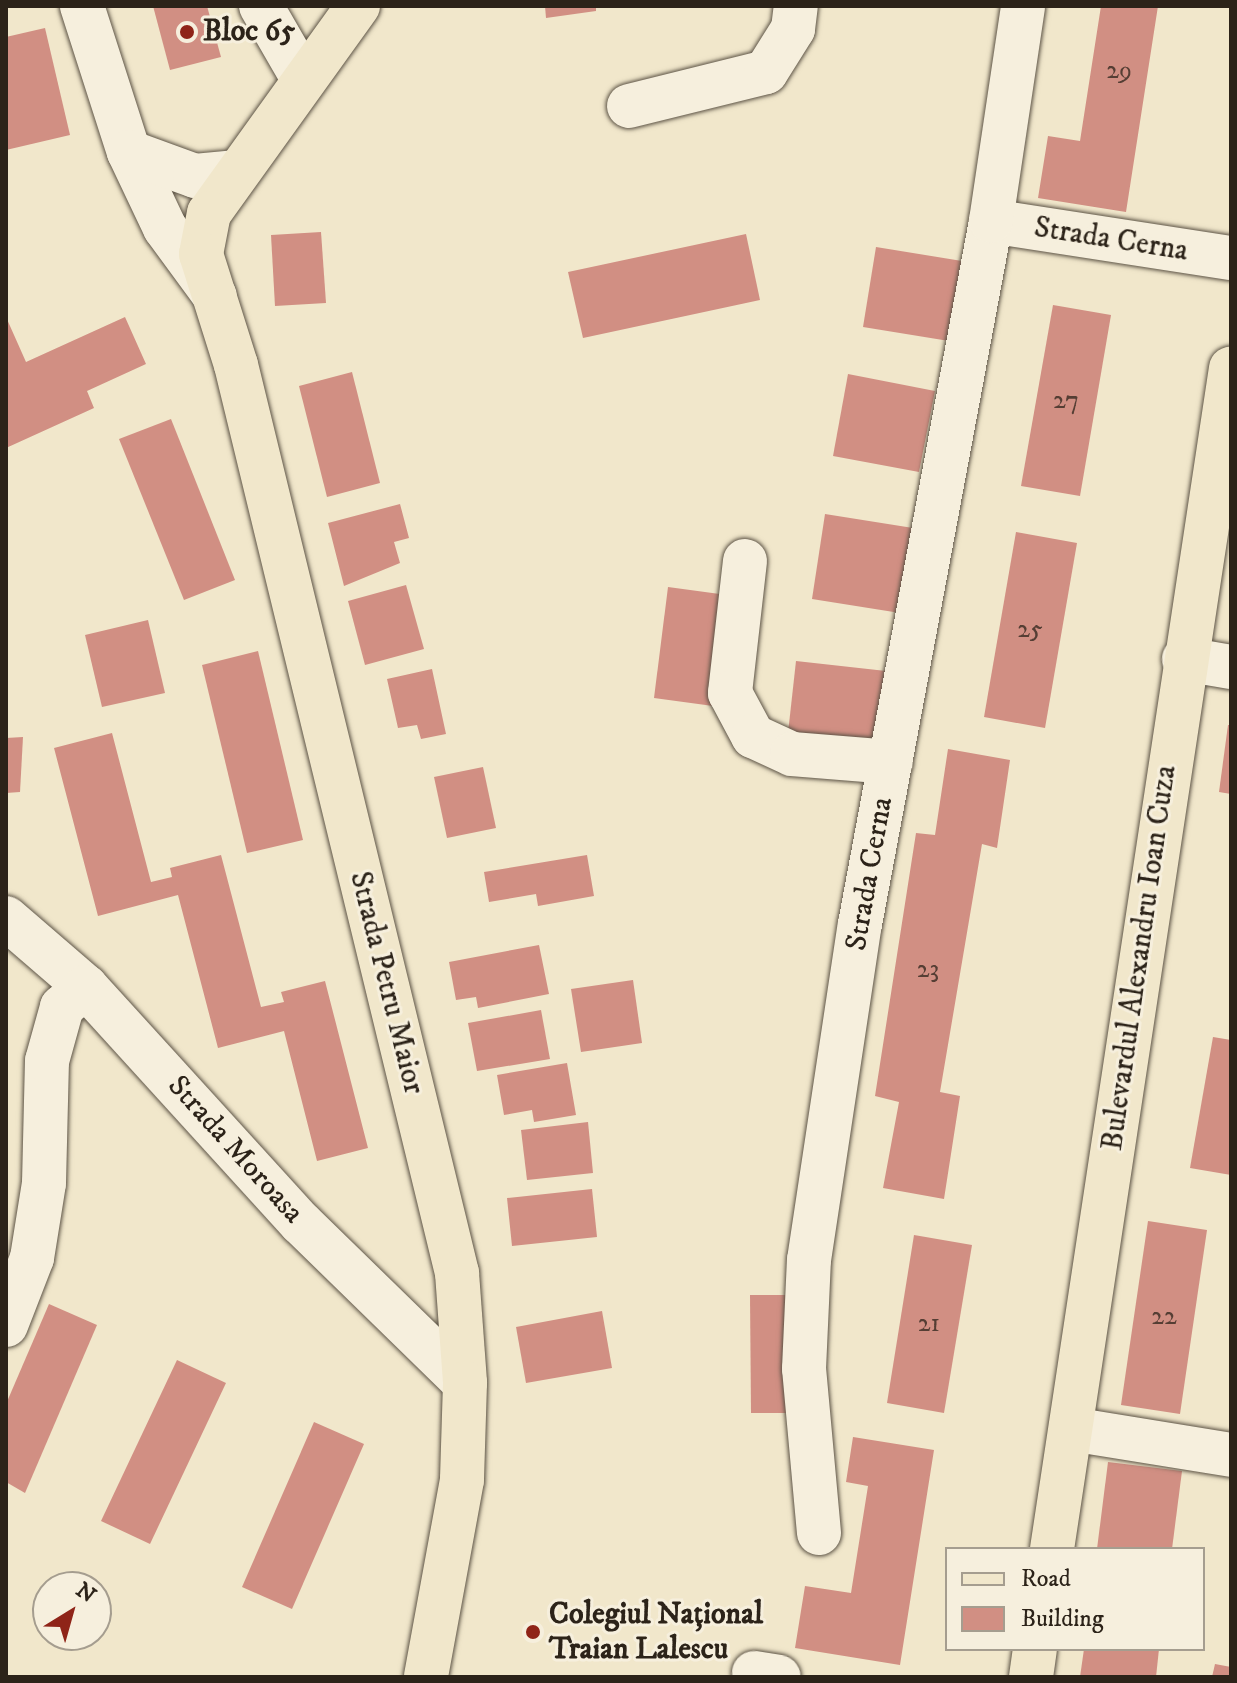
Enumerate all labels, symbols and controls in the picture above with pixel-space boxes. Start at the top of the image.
place label: Bloc 65 [203,14,295,50]
marker: Bloc 65 [178,23,196,41]
house number: 29 [1106,55,1132,87]
street label: Strada Cerna [1031,210,1191,270]
house number: 27 [1053,385,1079,417]
house number: 25 [1017,614,1043,646]
street label: Bulevardul Alexandru Ioan Cuza [1095,763,1185,1153]
street label: Strada Cerna [839,794,901,954]
street label: Strada Petru Maior [341,868,431,1098]
house number: 23 [917,954,939,986]
street label: Strada Moroasa [159,1069,311,1231]
house number: 22 [1151,1301,1177,1333]
house number: 21 [918,1308,940,1340]
legend [945,1547,1205,1651]
text: Road [1021,1564,1071,1594]
north arrow [32,1571,112,1651]
text: N [70,1577,101,1609]
place label: Colegiul Național Traian Lalescu [549,1597,763,1668]
text: Building [1021,1604,1104,1634]
marker: Colegiul Național Traian Lalescu [524,1623,542,1641]

